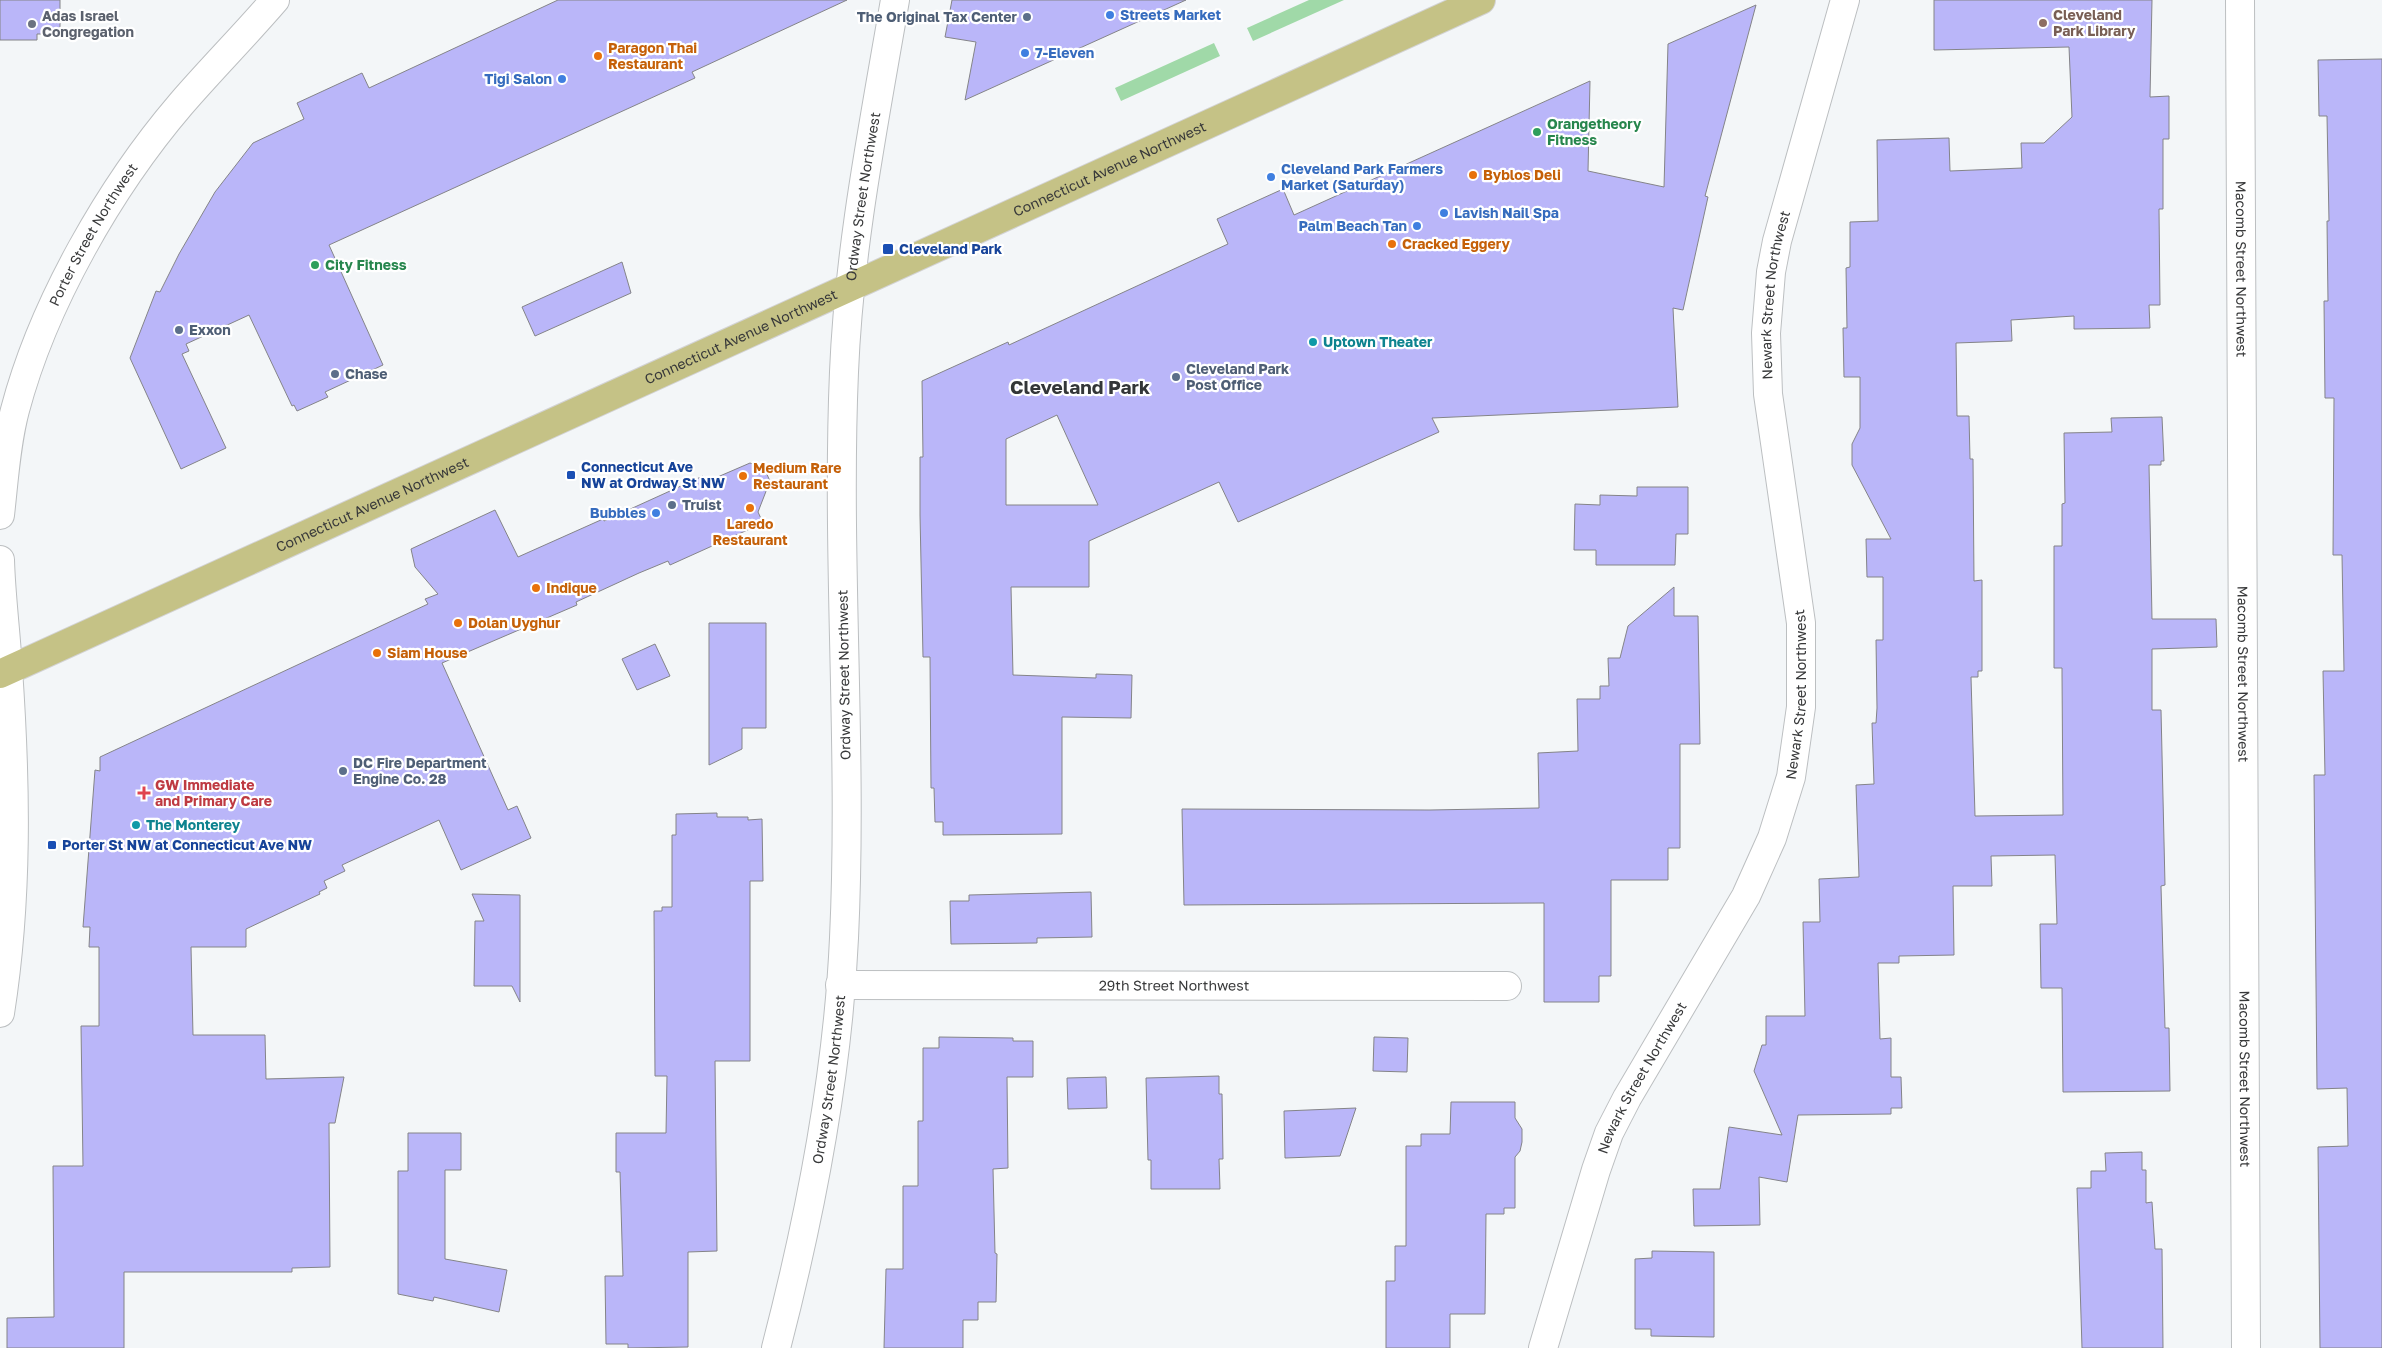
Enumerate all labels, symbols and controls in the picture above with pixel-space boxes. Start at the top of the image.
place label: Streets Market [1120,6,1222,23]
place label: Cleveland Park Library [2053,6,2136,39]
place label: Adas Israel Congregation [42,7,134,40]
place label: The Original Tax Center [857,8,1018,25]
marker: Streets Market [1104,9,1116,21]
marker: The Original Tax Center [1021,11,1033,23]
marker: Cleveland Park Library [2037,17,2049,29]
marker: Adas Israel Congregation [26,18,38,30]
place label: Paragon Thai Restaurant [608,39,697,72]
place label: 7-Eleven [1035,44,1094,61]
marker: 7-Eleven [1019,47,1031,59]
marker: Paragon Thai Restaurant [592,50,604,62]
place label: Tigi Salon [484,70,552,87]
marker: Tigi Salon [556,73,568,85]
street label: Ordway Street Northwest [842,111,883,282]
place label: Orangetheory Fitness [1547,115,1642,148]
street label: Connecticut Avenue Northwest [1010,117,1208,220]
marker: Orangetheory Fitness [1531,126,1543,138]
street label: Porter Street Northwest [45,160,141,309]
place label: Cleveland Park Farmers Market (Saturday) [1281,160,1443,193]
place label: Byblos Deli [1483,166,1561,183]
marker: Byblos Deli [1467,169,1479,181]
marker: Cleveland Park Farmers Market (Saturday) [1265,171,1277,183]
street label: Macomb Street Northwest [2233,181,2251,357]
place label: Lavish Nail Spa [1454,204,1559,221]
marker: Lavish Nail Spa [1438,207,1450,219]
street label: Newark Street Northwest [1757,208,1793,380]
place label: Palm Beach Tan [1298,217,1407,234]
marker: Palm Beach Tan [1411,220,1423,232]
place label: Cracked Eggery [1402,235,1511,252]
marker: Cracked Eggery [1386,238,1398,250]
place label: Cleveland Park [899,240,1002,257]
marker: Cleveland Park [881,242,895,256]
place label: City Fitness [325,256,407,273]
marker: City Fitness [309,259,321,271]
street label: Connecticut Avenue Northwest [642,285,840,388]
place label: Exxon [189,321,231,338]
marker: Exxon [173,324,185,336]
place label: Uptown Theater [1323,333,1433,350]
marker: Uptown Theater [1307,336,1319,348]
place label: Cleveland Park Post Office [1186,360,1289,393]
place label: Chase [345,365,388,382]
marker: Chase [329,368,341,380]
marker: Cleveland Park Post Office [1170,371,1182,383]
district label: Cleveland Park [1010,375,1150,398]
street label: Connecticut Avenue Northwest [273,453,471,555]
place label: Connecticut Ave NW at Ordway St NW [581,458,725,491]
place label: Medium Rare Restaurant [753,459,841,492]
marker: Connecticut Ave NW at Ordway St NW [565,469,577,481]
marker: Medium Rare Restaurant [737,470,749,482]
place label: Truist [682,496,722,513]
marker: Truist [666,499,678,511]
marker: Laredo Restaurant [744,502,756,514]
place label: Bubbles [590,504,646,521]
marker: Bubbles [650,507,662,519]
place label: Laredo Restaurant [712,515,788,548]
place label: Indique [546,579,597,596]
marker: Indique [530,582,542,594]
street label: Macomb Street Northwest [2235,586,2252,762]
street label: Ordway Street Northwest [834,590,853,760]
street label: Newark Street Northwest [1782,609,1809,781]
place label: Dolan Uyghur [468,614,561,631]
marker: Dolan Uyghur [452,617,464,629]
place label: Siam House [387,644,468,661]
marker: Siam House [371,647,383,659]
place label: DC Fire Department Engine Co. 28 [353,754,487,787]
marker: DC Fire Department Engine Co. 28 [337,765,349,777]
place label: GW Immediate and Primary Care [155,776,272,809]
marker: GW Immediate and Primary Care [137,786,151,800]
place label: The Monterey [146,816,241,833]
marker: The Monterey [130,819,142,831]
place label: Porter St NW at Connecticut Ave NW [62,836,312,853]
marker: Porter St NW at Connecticut Ave NW [46,839,58,851]
street label: 29th Street Northwest [1099,976,1249,994]
street label: Macomb Street Northwest [2236,991,2254,1167]
street label: Ordway Street Northwest [808,994,848,1165]
street label: Newark Street Northwest [1593,999,1690,1156]

